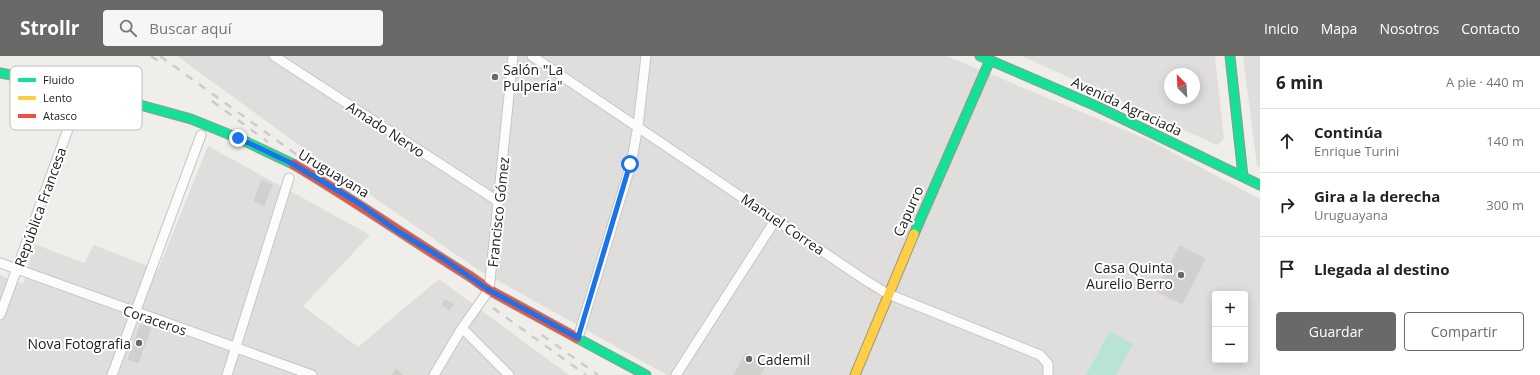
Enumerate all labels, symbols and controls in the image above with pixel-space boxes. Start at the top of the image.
search box [103,10,383,46]
text: Strollr [20,15,79,41]
icon: search [117,17,139,39]
text: Buscar aquí [149,18,231,38]
text: Inicio [1264,19,1299,38]
text: Mapa [1321,19,1357,38]
text: Nosotros [1379,19,1439,38]
text: Contacto [1461,19,1520,38]
place label: Salón "La Pulpería" [503,60,563,95]
legend [10,66,142,130]
north arrow [1164,68,1200,104]
text: 6 min [1276,71,1323,94]
text: Fluido [43,72,75,87]
marker: Salón "La Pulpería" [490,72,500,82]
street label: Avenida Agraciada [1069,72,1185,140]
text: A pie · 440 m [1446,73,1524,91]
text: Lento [43,90,73,105]
street label: Amado Nervo [343,97,429,161]
text: Atasco [43,108,78,123]
text: Continúa [1314,122,1383,142]
route end [229,129,247,147]
icon: ahead [1276,130,1298,152]
text: 140 m [1486,132,1524,150]
text: Enrique Turini [1314,142,1399,160]
street label: Uruguayana [295,144,373,202]
street label: República Francesa [10,145,70,269]
street label: Francisco Gómez [483,155,513,268]
route start [621,155,639,173]
street label: Capurro [888,183,928,239]
text: Gira a la derecha [1314,186,1440,206]
street label: Manuel Correa [738,189,828,259]
icon: right [1276,194,1298,216]
text: 300 m [1486,196,1524,214]
text: Uruguayana [1314,206,1388,224]
place label: Casa Quinta Aurelio Berro [1086,258,1173,293]
icon: arrive [1276,258,1298,280]
text: Llegada al destino [1314,259,1449,279]
marker: Casa Quinta Aurelio Berro [1176,270,1186,280]
map controls [1212,291,1248,363]
button: + [1212,291,1248,327]
street label: Coraceros [121,300,190,340]
button: Guardar [1276,312,1396,351]
button: Compartir [1404,312,1524,351]
button: − [1212,327,1248,363]
place label: Nova Fotografia [27,334,131,353]
marker: Nova Fotografia [134,338,144,348]
place label: Cademil [757,350,810,369]
marker: Cademil [744,354,754,364]

